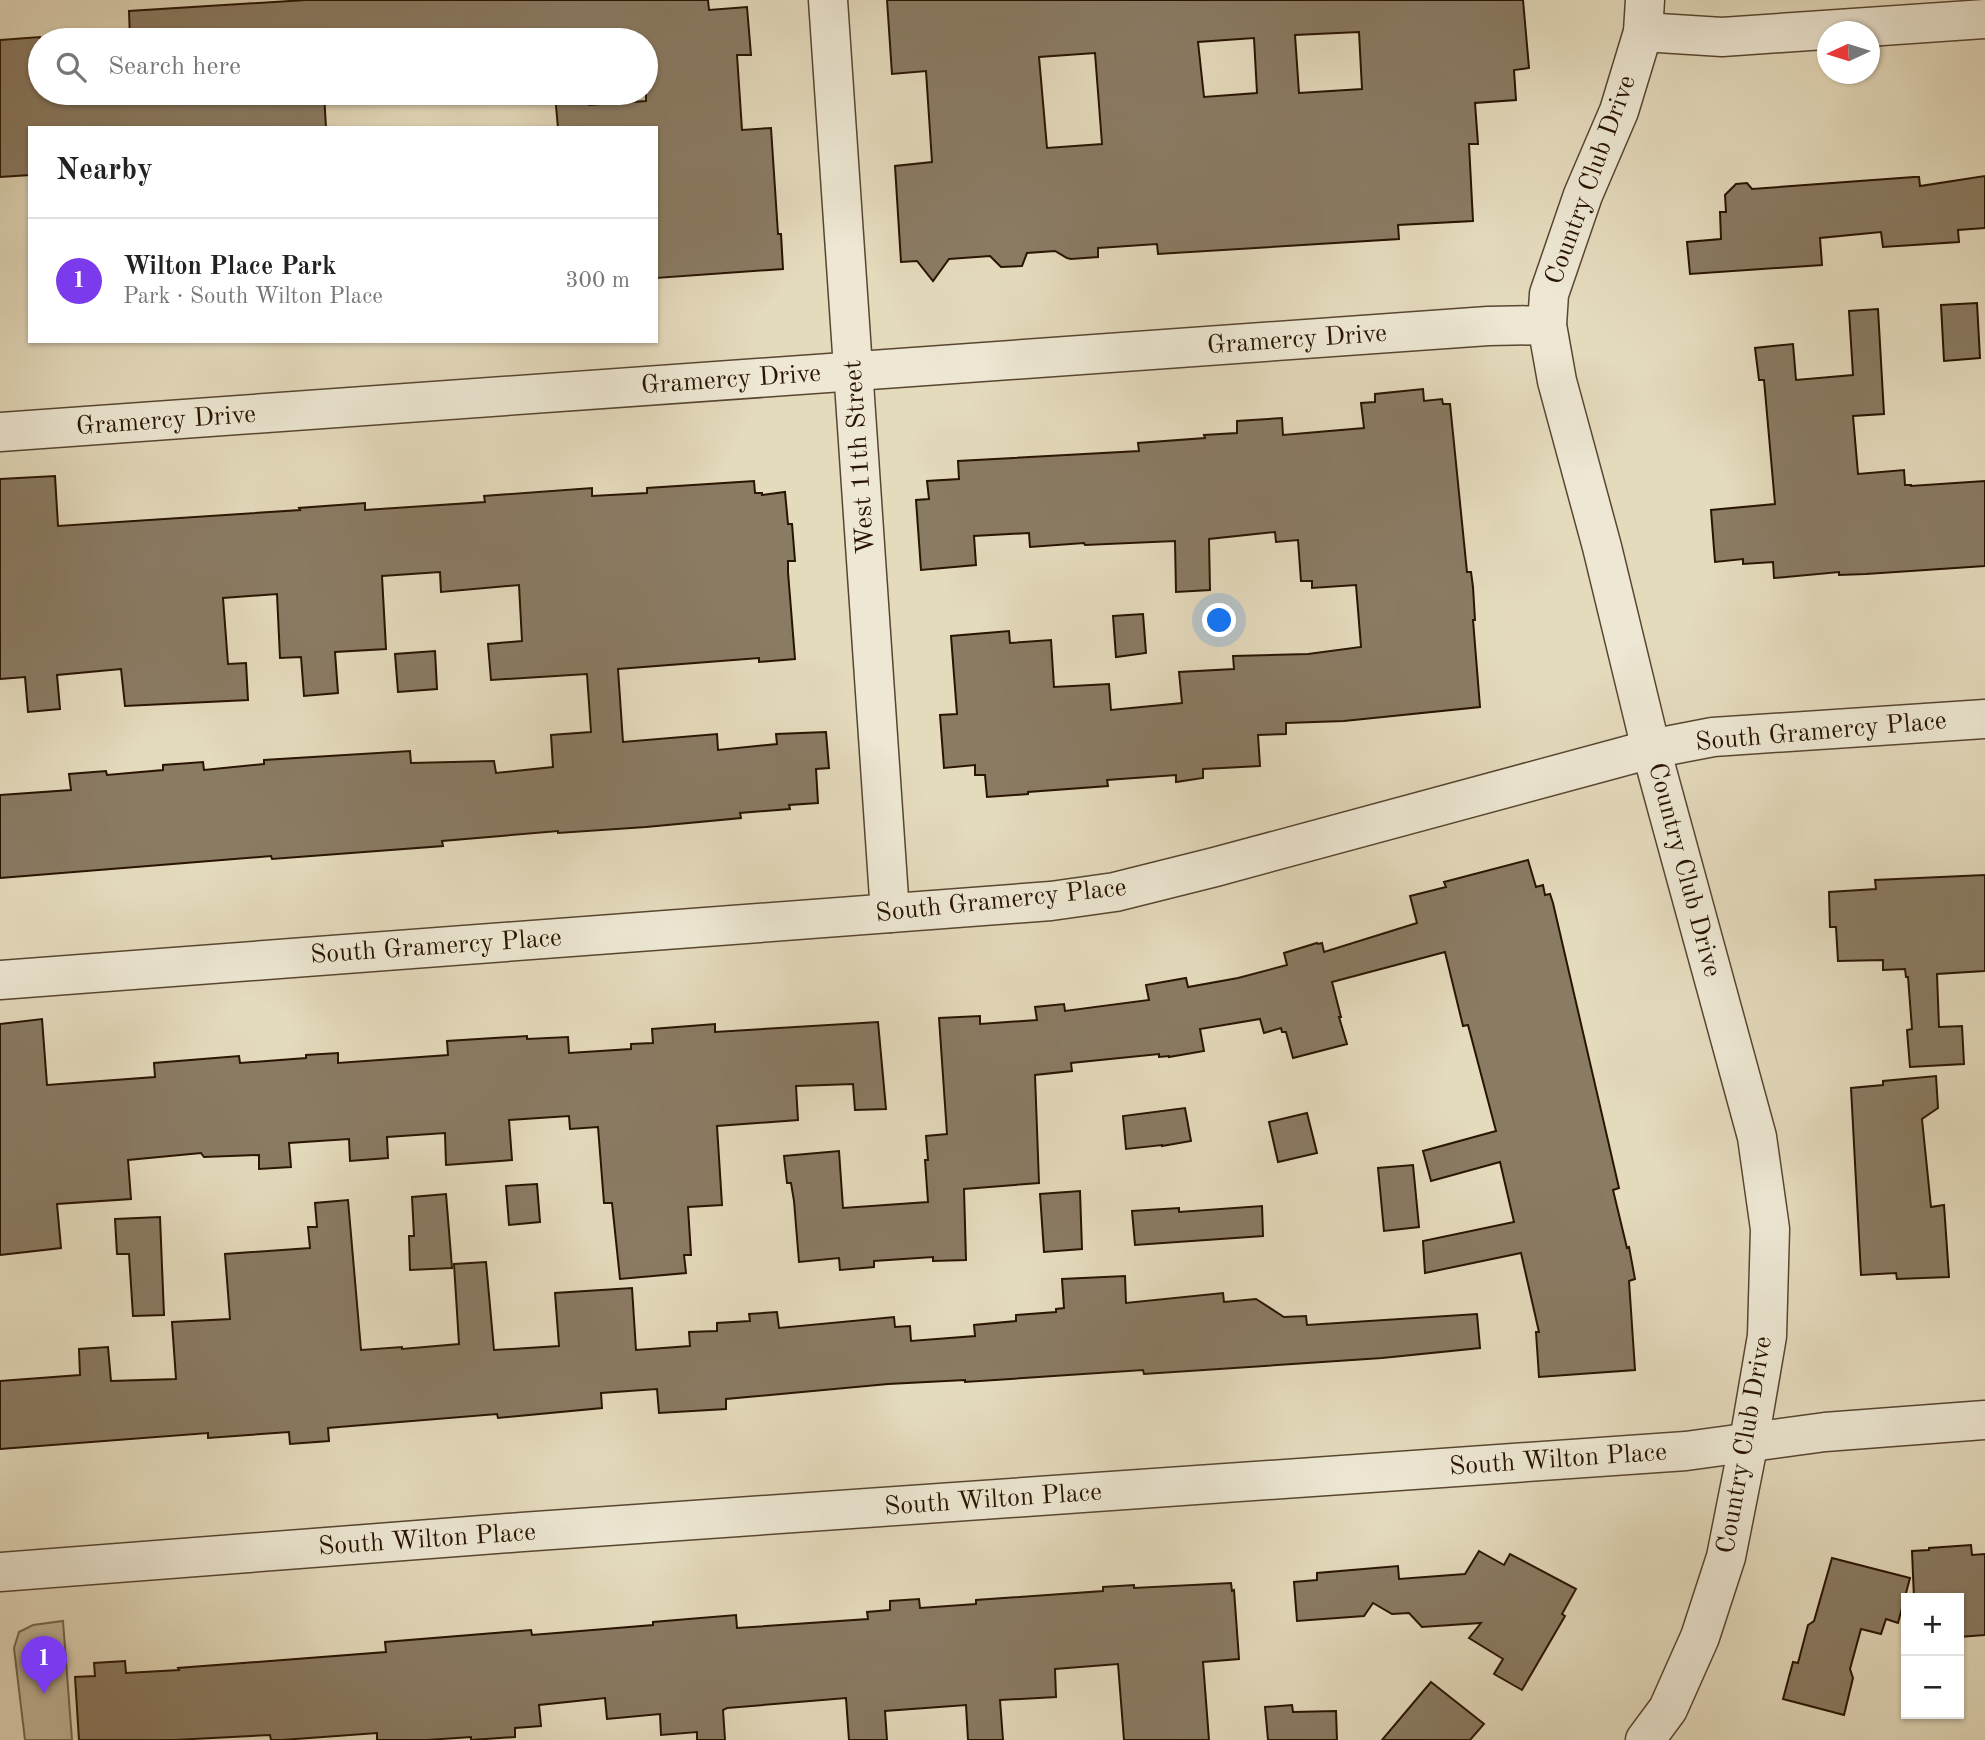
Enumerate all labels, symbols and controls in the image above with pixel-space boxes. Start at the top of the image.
north arrow [1817,21,1880,84]
search box [28,28,658,105]
icon: search [52,48,90,86]
text: Search here [108,54,241,80]
street label: Country Club Drive [1541,72,1641,288]
text: Nearby [56,156,153,186]
text: Wilton Place Park [123,254,337,280]
text: 1 [72,269,86,292]
text: 300 m [565,269,630,292]
text: Park · South Wilton Place [123,285,383,308]
street label: Gramercy Drive [1206,321,1388,359]
street label: West 11th Street [840,359,880,555]
street label: Gramercy Drive [640,361,822,399]
street label: Gramercy Drive [75,402,257,440]
your location [1202,603,1236,637]
street label: South Gramercy Place [1694,708,1948,756]
street label: Country Club Drive [1643,760,1725,980]
street label: South Gramercy Place [874,875,1128,927]
street label: South Gramercy Place [309,925,563,969]
street label: Country Club Drive [1713,1334,1777,1556]
street label: South Wilton Place [1448,1439,1668,1481]
street label: South Wilton Place [883,1479,1103,1521]
street label: South Wilton Place [317,1519,537,1561]
map controls [1901,1593,1964,1719]
button: + [1901,1593,1964,1656]
pin: 1 [21,1636,67,1694]
button: − [1901,1656,1964,1719]

